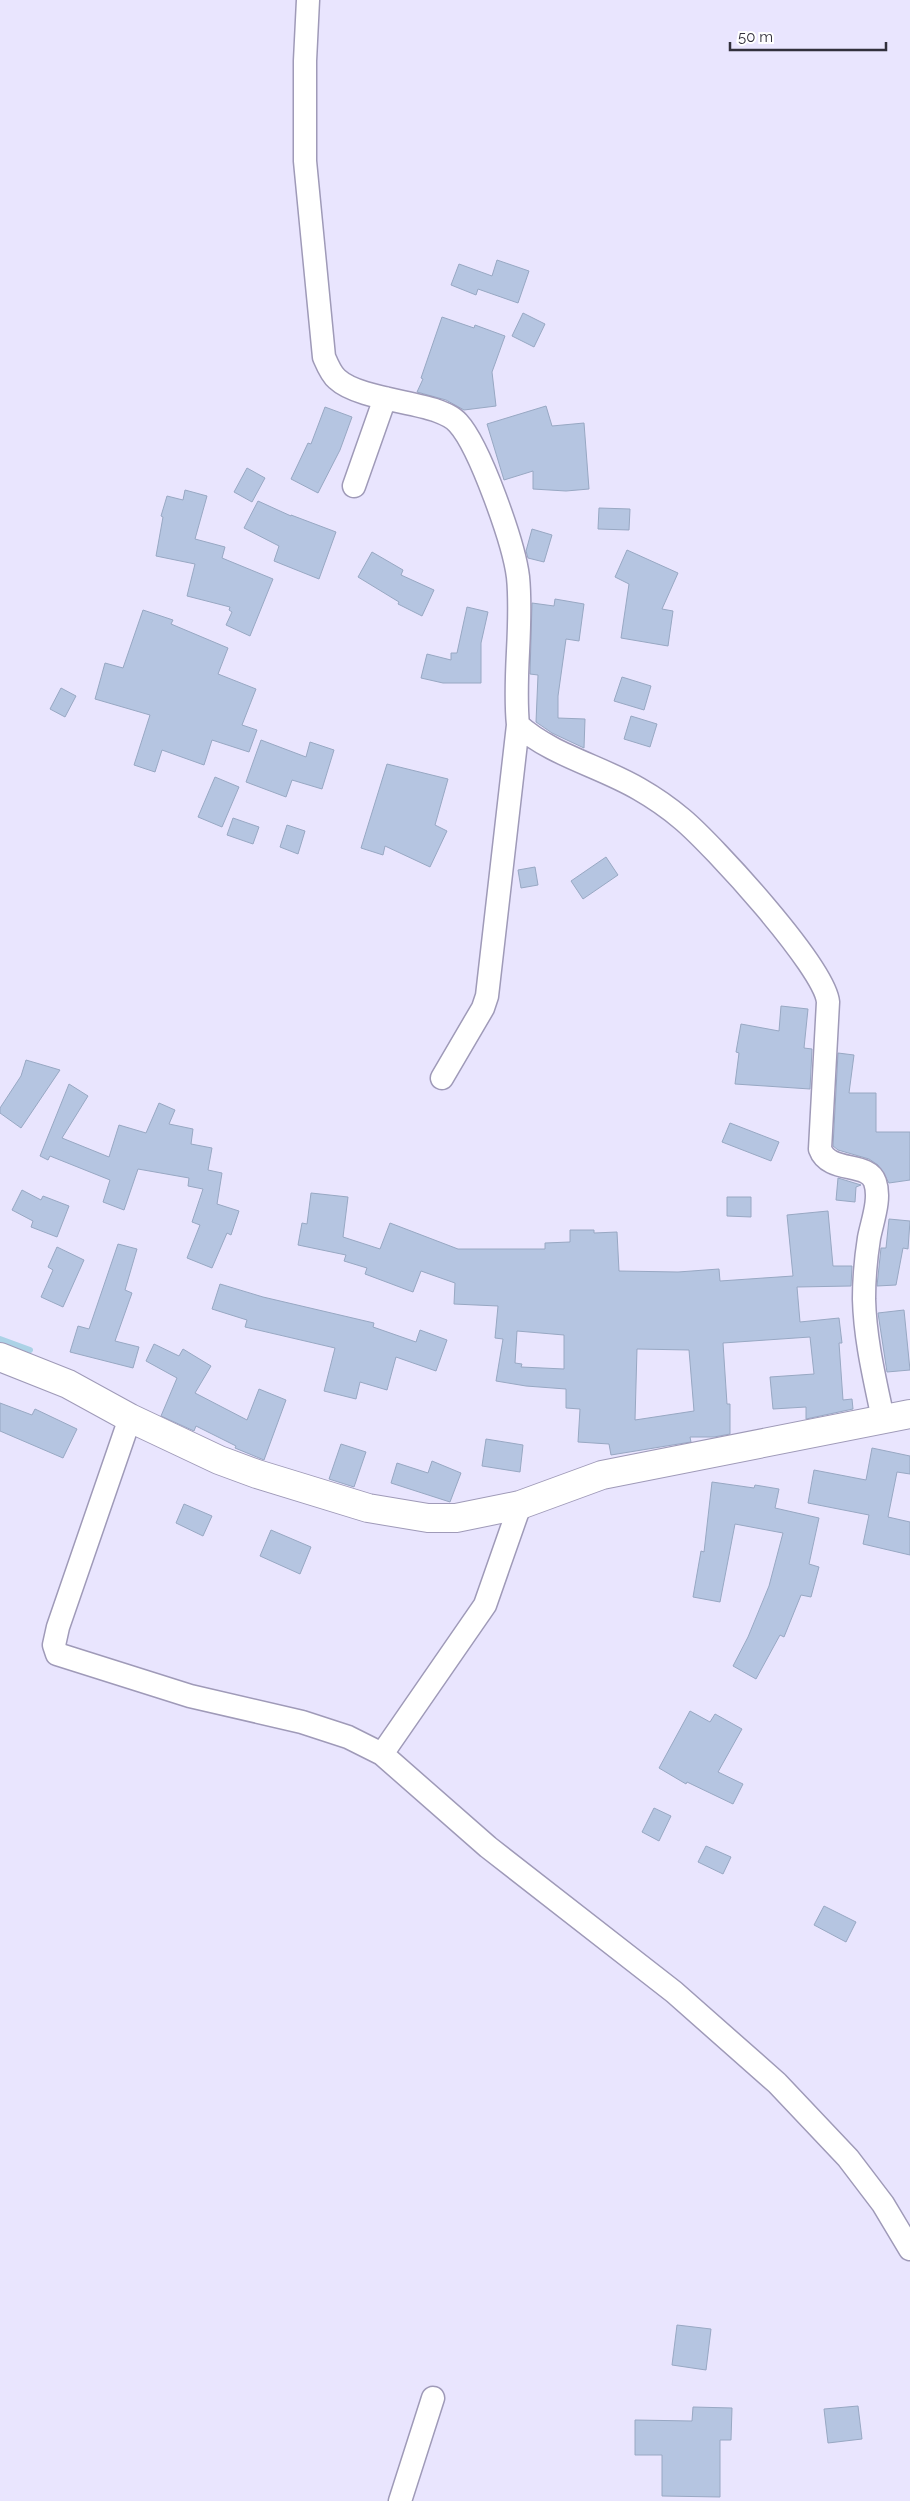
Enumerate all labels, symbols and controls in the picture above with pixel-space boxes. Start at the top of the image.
scale bar [730,20,886,52]
text: 50 m [738,28,773,46]

